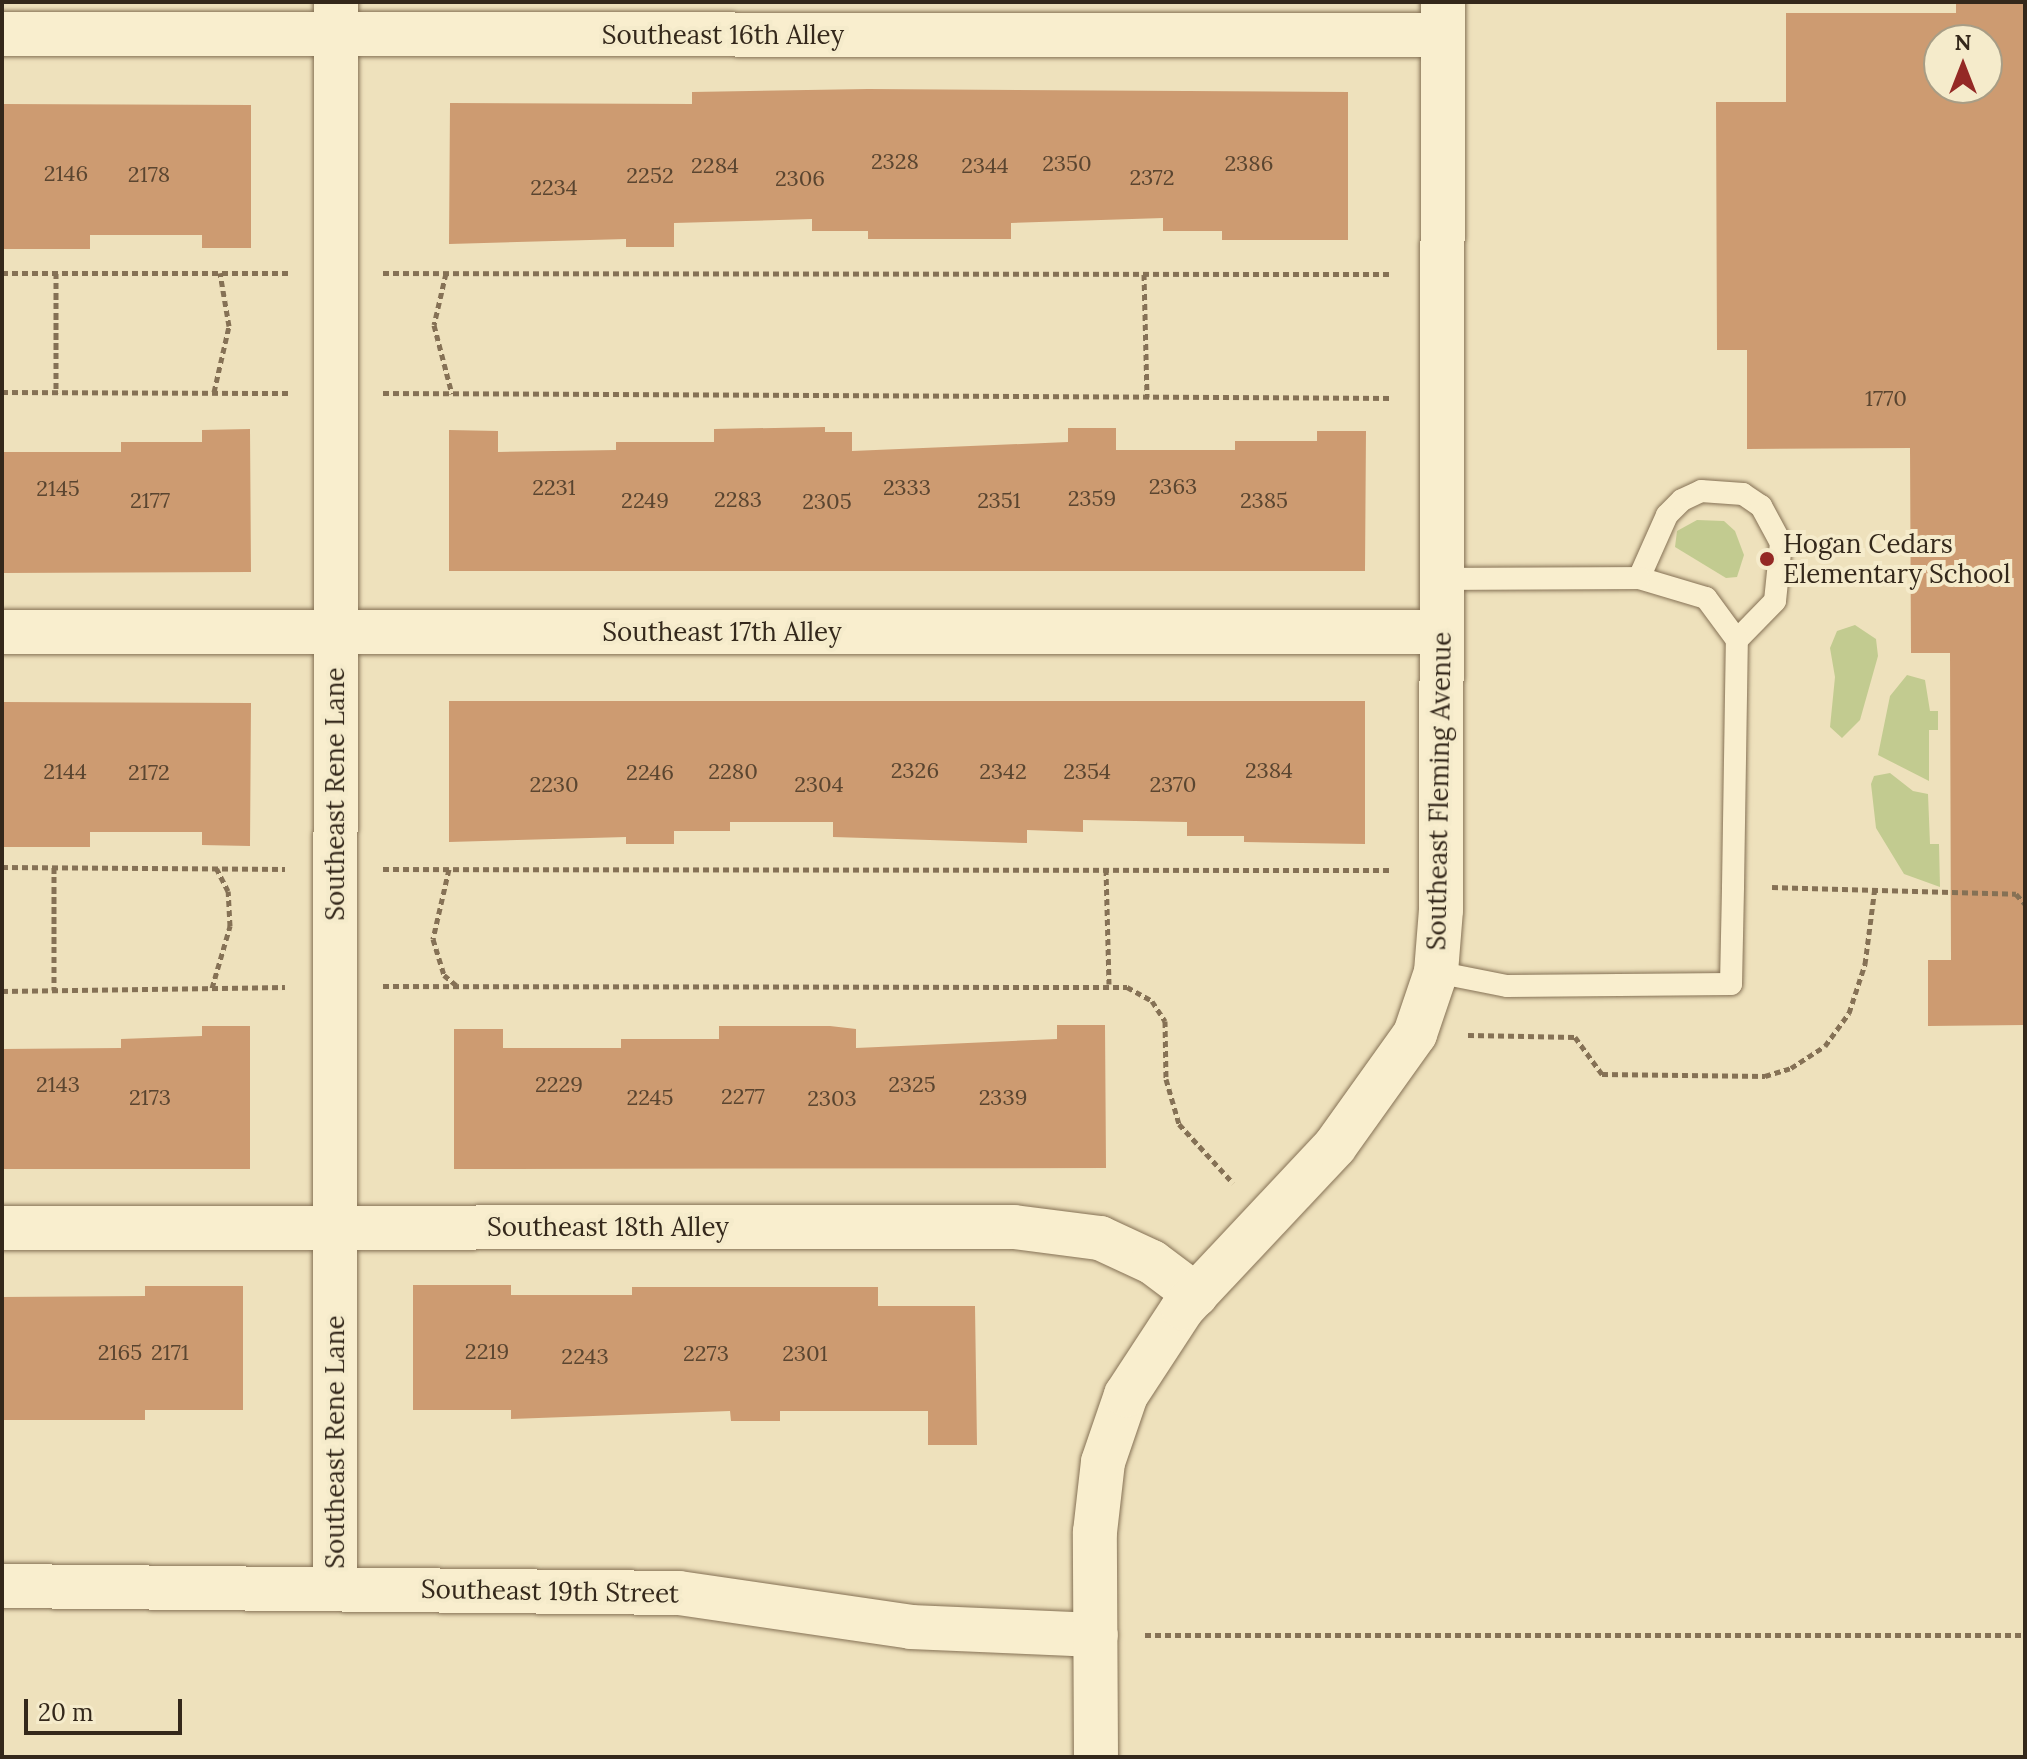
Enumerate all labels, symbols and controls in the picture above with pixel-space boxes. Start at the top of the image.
street label: Southeast 16th Alley [602,19,844,51]
north arrow [1923,24,2003,104]
text: N [1954,28,1972,56]
house number: 2328 [871,149,919,175]
house number: 2350 [1042,151,1092,177]
house number: 2386 [1225,151,1273,177]
house number: 2284 [691,153,739,179]
house number: 2344 [961,153,1009,179]
house number: 2146 [44,161,88,187]
house number: 2178 [128,162,170,188]
house number: 2252 [626,163,674,189]
house number: 2372 [1129,165,1175,191]
house number: 2306 [775,166,825,192]
house number: 2234 [530,175,578,201]
house number: 1770 [1865,386,1907,412]
house number: 2363 [1149,474,1197,500]
house number: 2231 [532,475,576,501]
house number: 2333 [883,475,931,501]
house number: 2145 [36,476,80,502]
house number: 2359 [1068,486,1116,512]
house number: 2283 [714,487,762,513]
house number: 2177 [130,488,170,514]
house number: 2249 [621,488,669,514]
house number: 2351 [977,488,1021,514]
house number: 2385 [1240,488,1288,514]
house number: 2305 [802,489,852,515]
place label: Hogan Cedars Elementary School [1783,528,2011,590]
marker: Hogan Cedars Elementary School [1758,550,1776,568]
street label: Southeast 17th Alley [602,616,842,648]
street label: Southeast Fleming Avenue [1421,631,1457,951]
street label: Southeast Rene Lane [319,667,351,921]
house number: 2326 [891,758,939,784]
house number: 2384 [1245,758,1293,784]
house number: 2144 [43,759,87,785]
house number: 2280 [708,759,758,785]
house number: 2342 [979,759,1027,785]
house number: 2354 [1063,759,1111,785]
house number: 2172 [128,760,170,786]
house number: 2246 [626,760,674,786]
house number: 2230 [529,772,579,798]
house number: 2304 [794,772,844,798]
house number: 2370 [1149,772,1197,798]
house number: 2143 [36,1072,80,1098]
house number: 2229 [535,1072,583,1098]
house number: 2325 [888,1072,936,1098]
house number: 2277 [721,1084,765,1110]
house number: 2173 [129,1085,171,1111]
house number: 2245 [626,1085,674,1111]
house number: 2339 [979,1085,1027,1111]
house number: 2303 [807,1086,857,1112]
street label: Southeast 18th Alley [487,1211,729,1243]
street label: Southeast Rene Lane [319,1315,351,1569]
house number: 2219 [465,1339,509,1365]
house number: 2165 [98,1340,142,1366]
house number: 2171 [151,1340,189,1366]
house number: 2273 [683,1341,729,1367]
house number: 2301 [782,1341,828,1367]
house number: 2243 [561,1344,609,1370]
street label: Southeast 19th Street [421,1573,679,1609]
scale bar [28,1683,186,1733]
text: 20 m [38,1697,94,1728]

